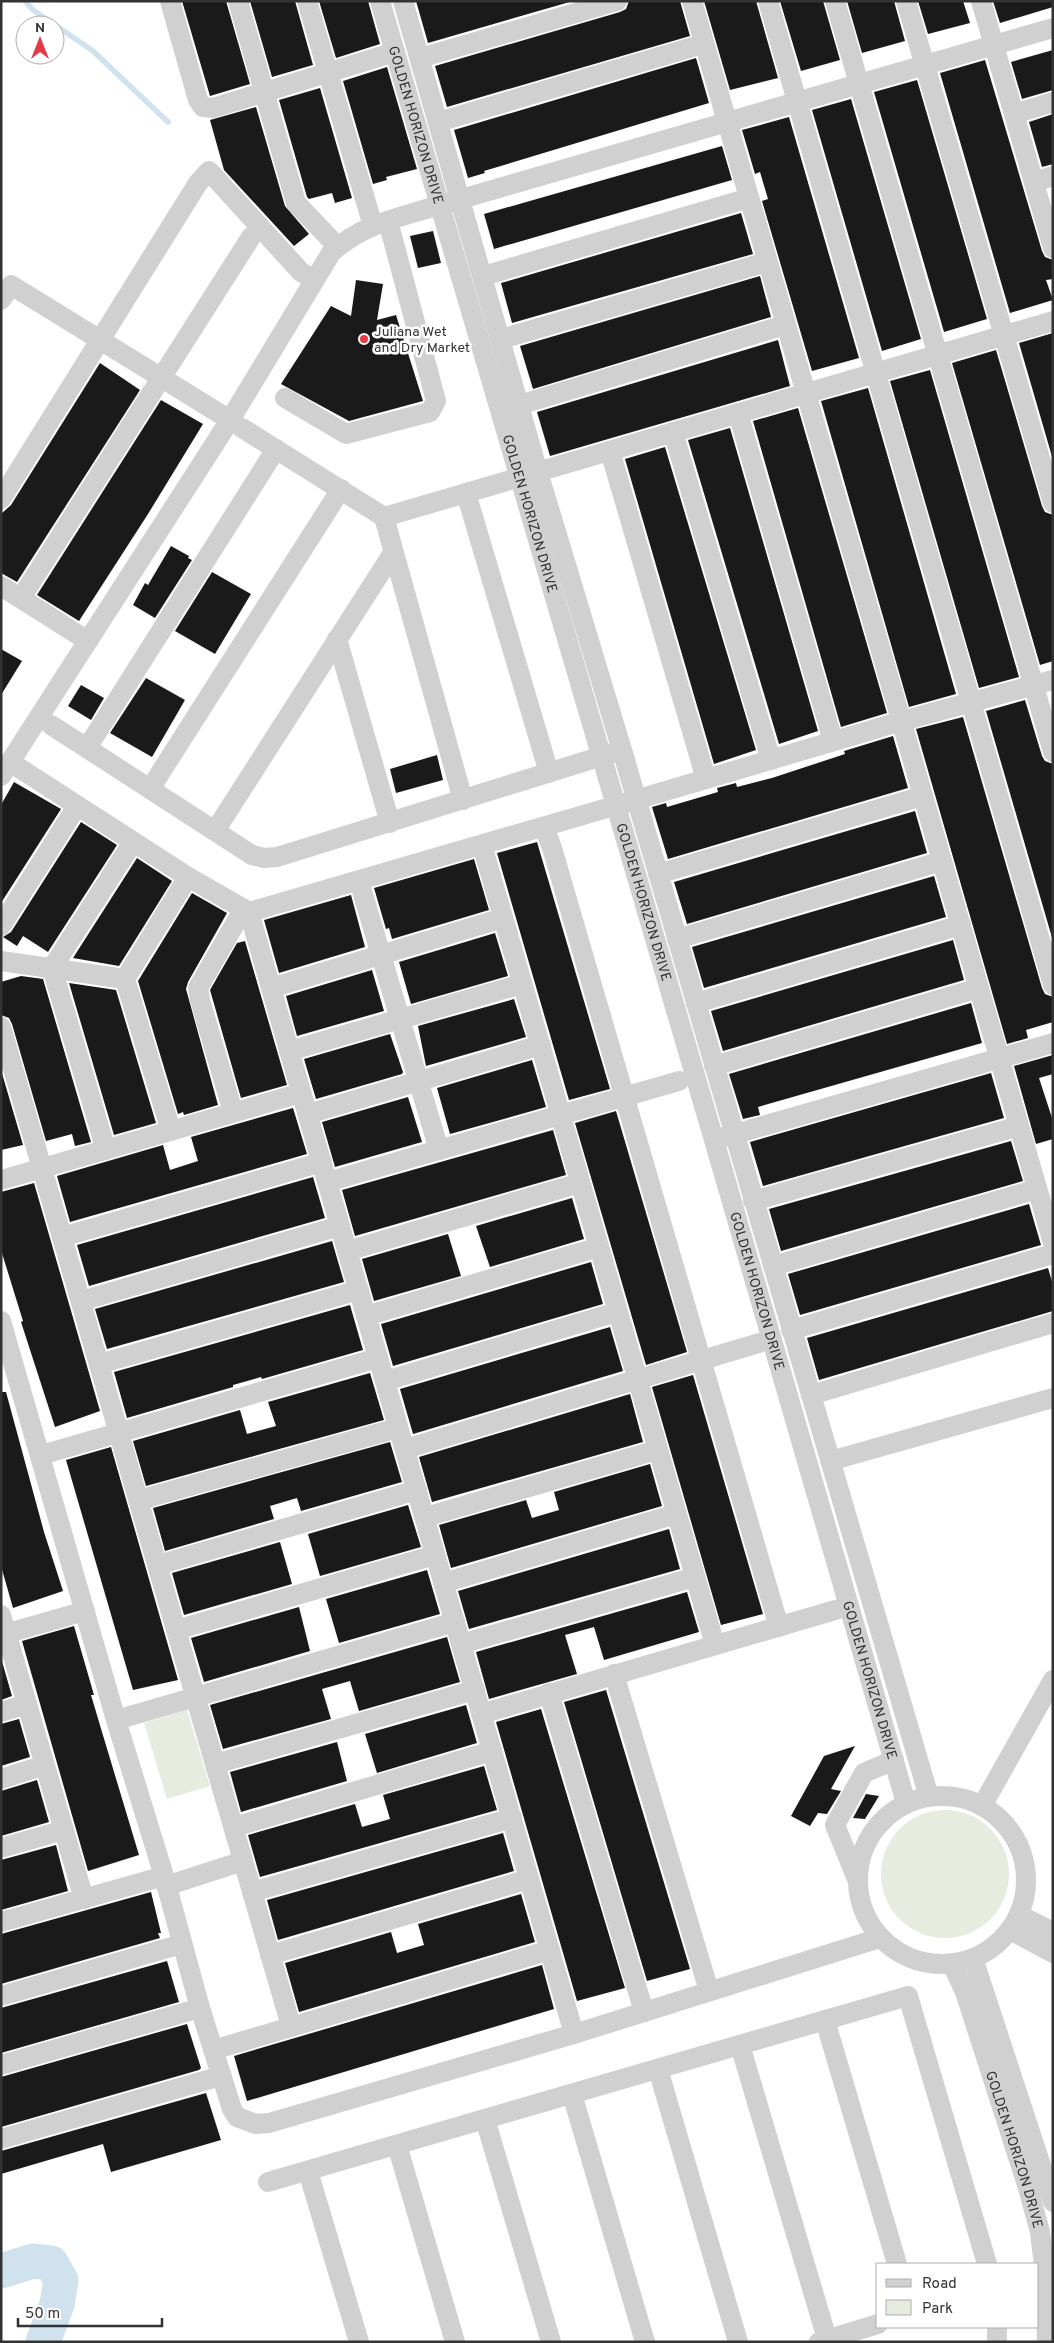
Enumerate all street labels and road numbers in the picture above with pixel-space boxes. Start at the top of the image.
street label: GOLDEN HORIZON DRIVE [384,44,446,206]
street label: GOLDEN HORIZON DRIVE [498,433,560,595]
street label: GOLDEN HORIZON DRIVE [612,821,674,984]
street label: GOLDEN HORIZON DRIVE [725,1210,787,1372]
street label: GOLDEN HORIZON DRIVE [838,1599,900,1761]
street label: GOLDEN HORIZON DRIVE [981,2069,1046,2230]

